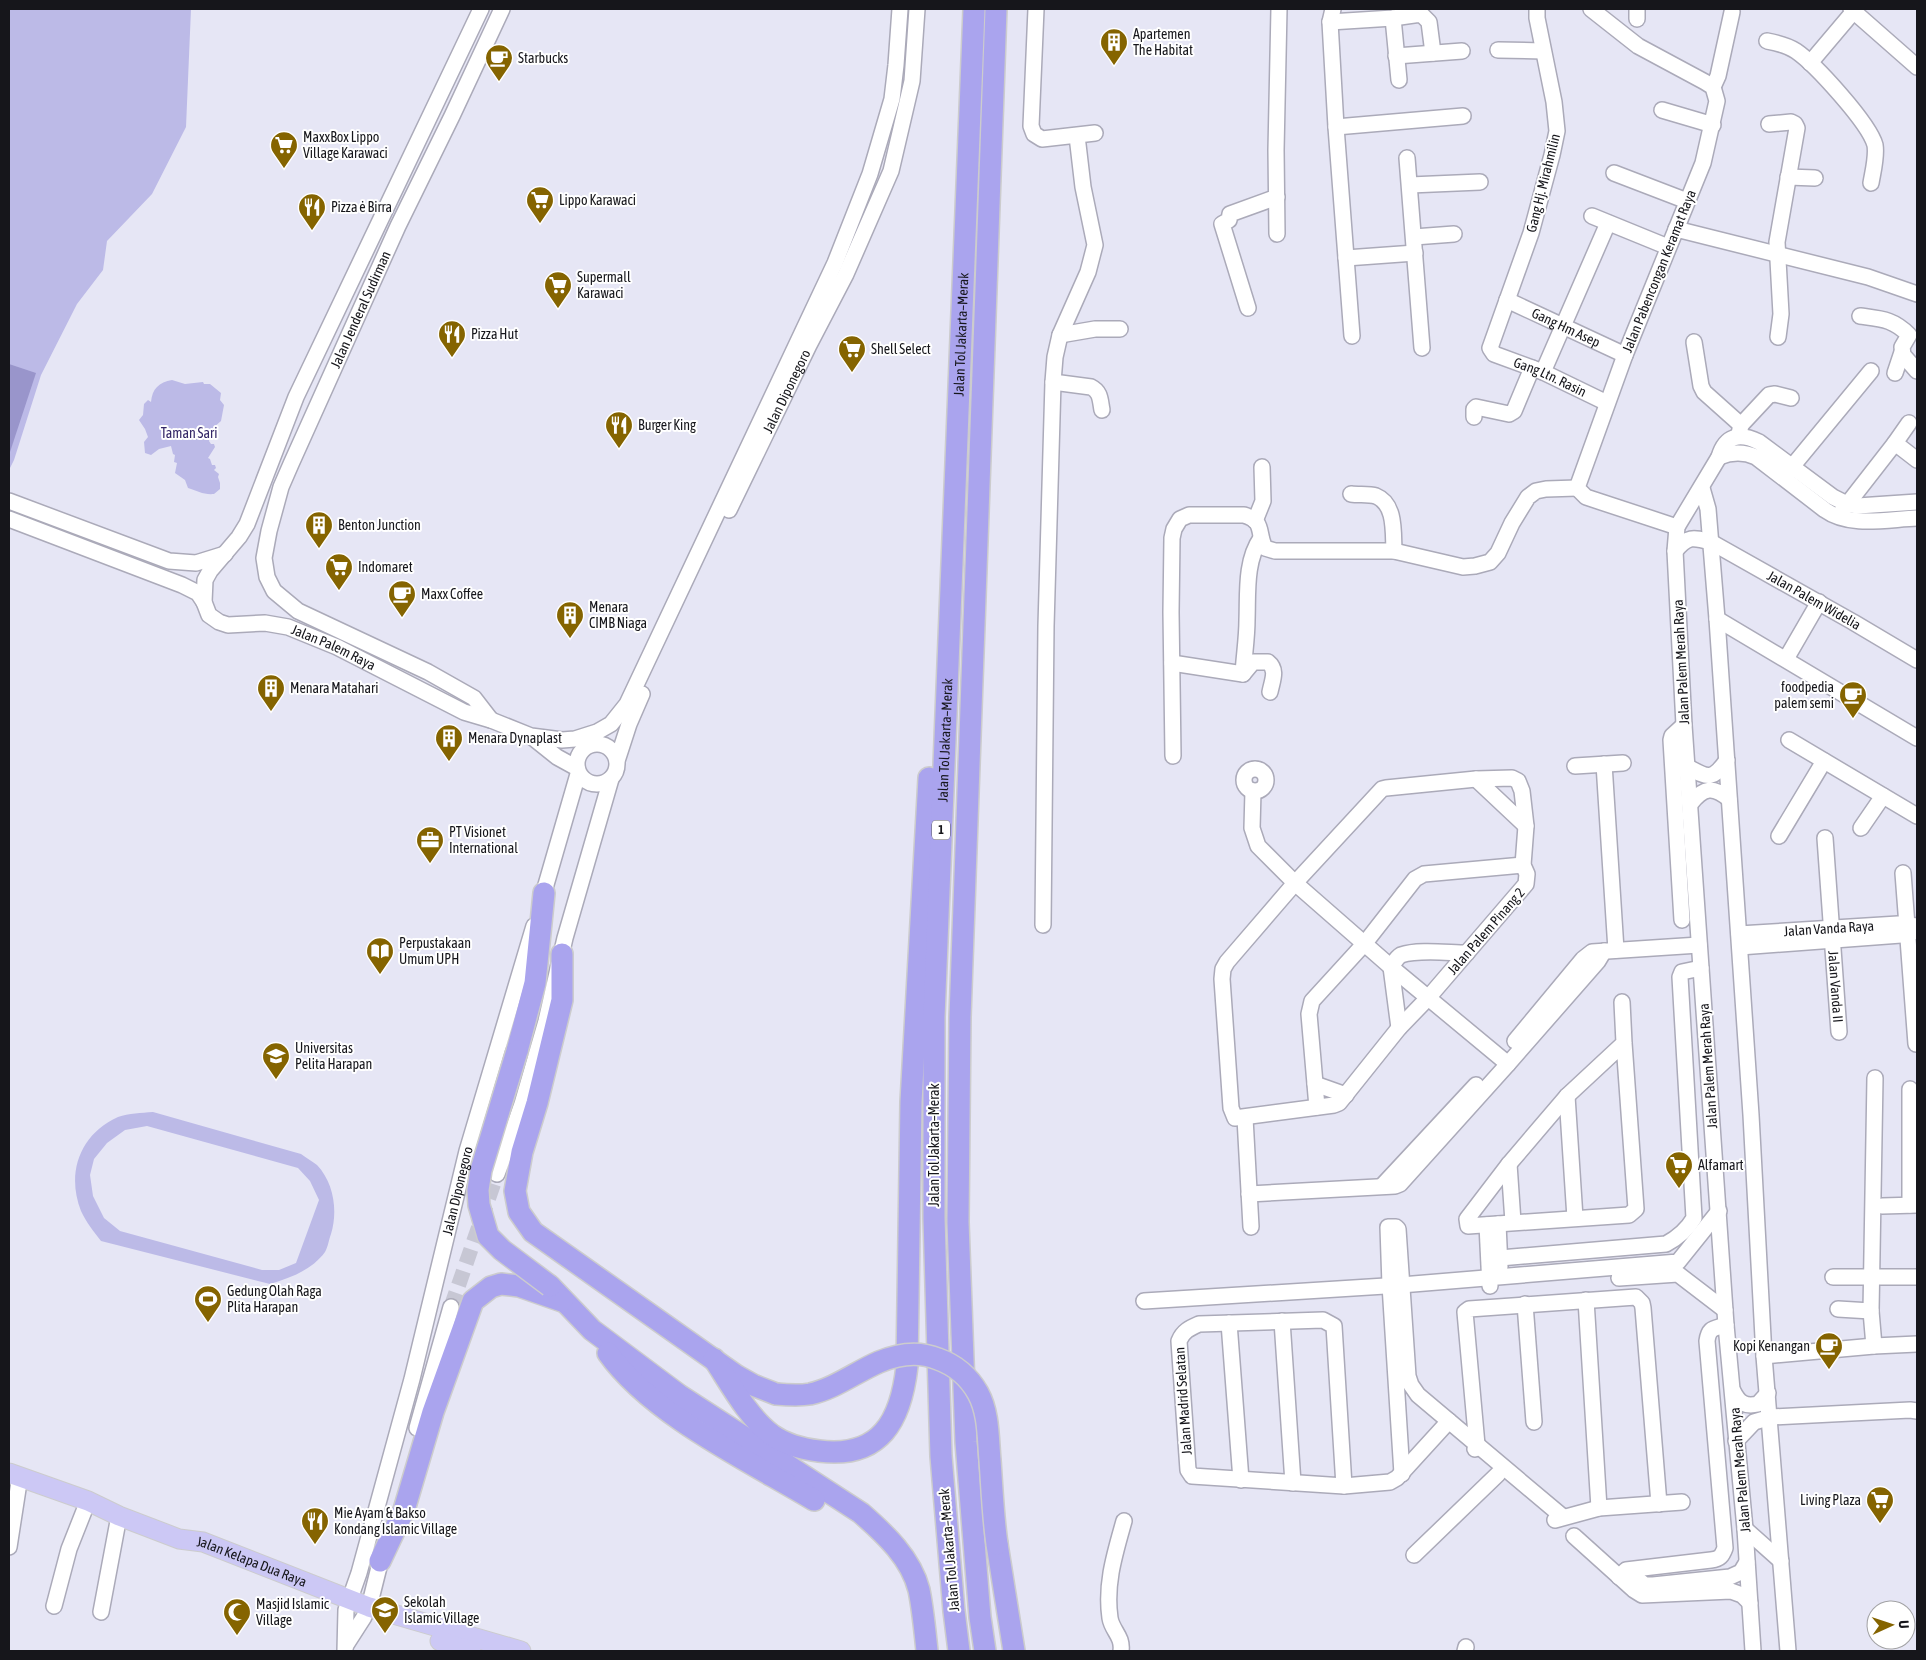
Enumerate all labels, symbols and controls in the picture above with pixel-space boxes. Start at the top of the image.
place label: Apartemen The Habitat [1133,26,1193,58]
building icon: Apartemen The Habitat [1099,27,1129,66]
cafe icon: Starbucks [484,43,514,82]
place label: Starbucks [518,50,568,66]
place label: MaxxBox Lippo Village Karawaci [303,129,388,161]
supermarket icon: MaxxBox Lippo Village Karawaci [269,130,299,169]
street label: Gang Hj. Mirahmilin [1523,132,1563,234]
supermarket icon: Lippo Karawaci [525,185,555,224]
street label: Jalan Pabencongan Keramat Raya [1619,187,1699,355]
restaurant icon: Pizza ė Birra [297,192,327,231]
place label: Lippo Karawaci [559,192,636,208]
place label: Pizza ė Birra [331,199,392,215]
street label: Jalan Jenderal Sudirman [327,248,394,370]
place label: Supermall Karawaci [577,269,631,301]
supermarket icon: Supermall Karawaci [543,270,573,309]
street label: Jalan Tol Jakarta–Merak [951,272,972,397]
street label: Gang Hm Asep [1529,305,1603,350]
restaurant icon: Pizza Hut [437,319,467,358]
place label: Pizza Hut [471,326,518,342]
supermarket icon: Shell Select [837,334,867,373]
place label: Shell Select [871,341,931,357]
street label: Jalan Diponegoro [760,347,814,435]
street label: Gang Ltn. Rasin [1512,354,1589,400]
restaurant icon: Burger King [604,410,634,449]
place label: Burger King [638,417,696,433]
park label: Taman Sari [161,425,217,441]
building icon: Benton Junction [304,510,334,549]
place label: Benton Junction [338,517,421,533]
supermarket icon: Indomaret [324,552,354,591]
place label: Indomaret [358,559,413,575]
street label: Jalan Palem Widelia [1764,567,1864,633]
cafe icon: Maxx Coffee [387,579,417,618]
place label: Maxx Coffee [421,586,483,602]
place label: Menara CIMB Niaga [589,599,647,631]
street label: Jalan Palem Merah Raya [1670,599,1692,725]
building icon: Menara CIMB Niaga [555,600,585,639]
street label: Jalan Palem Raya [289,621,378,673]
building icon: Menara Matahari [256,673,286,712]
street label: Jalan Tol Jakarta–Merak [935,678,955,802]
place label: foodpedia palem semi [1774,679,1834,711]
place label: Menara Matahari [290,680,378,696]
cafe icon: foodpedia palem semi [1838,680,1868,719]
building icon: Menara Dynaplast [434,723,464,762]
place label: Menara Dynaplast [468,730,562,746]
road number: 1 [932,820,950,840]
place label: PT Visionet International [449,824,518,856]
office icon: PT Visionet International [415,825,445,864]
street label: Jalan Palem Pinang 2 [1444,884,1528,978]
street label: Jalan Vanda Raya [1783,918,1874,939]
place label: Perpustakaan Umum UPH [399,935,471,967]
library icon: Perpustakaan Umum UPH [365,936,395,975]
street label: Jalan Vanda II [1825,950,1846,1023]
street label: Jalan Palem Merah Raya [1696,1003,1720,1129]
place label: Universitas Pelita Harapan [295,1040,372,1072]
school or university icon: Universitas Pelita Harapan [261,1041,291,1080]
street label: Jalan Tol Jakarta–Merak [926,1083,942,1207]
street label: Jalan Diponegoro [439,1145,476,1237]
supermarket icon: Alfamart [1664,1150,1694,1189]
place label: Alfamart [1698,1157,1744,1173]
place label: Gedung Olah Raga Plita Harapan [227,1283,322,1315]
sports icon: Gedung Olah Raga Plita Harapan [193,1284,223,1323]
cafe icon: Kopi Kenangan [1814,1331,1844,1370]
place label: Kopi Kenangan [1733,1338,1810,1354]
street label: Jalan Madrid Selatan [1171,1347,1195,1455]
street label: Jalan Palem Merah Raya [1727,1407,1753,1533]
supermarket icon: Living Plaza [1865,1485,1895,1524]
street label: Jalan Tol Jakarta–Merak [936,1488,962,1612]
place label: Living Plaza [1800,1492,1861,1508]
place label: Mie Ayam & Bakso Kondang Islamic Village [334,1505,457,1537]
restaurant icon: Mie Ayam & Bakso Kondang Islamic Village [300,1506,330,1545]
street label: Jalan Kelapa Dua Raya [196,1533,309,1590]
place label: Sekolah Islamic Village [404,1594,479,1626]
school or university icon: Sekolah Islamic Village [370,1595,400,1634]
place label: Masjid Islamic Village [256,1596,330,1628]
mosque icon: Masjid Islamic Village [222,1597,252,1636]
north arrow [1866,1600,1916,1650]
text: U [1896,1620,1912,1629]

